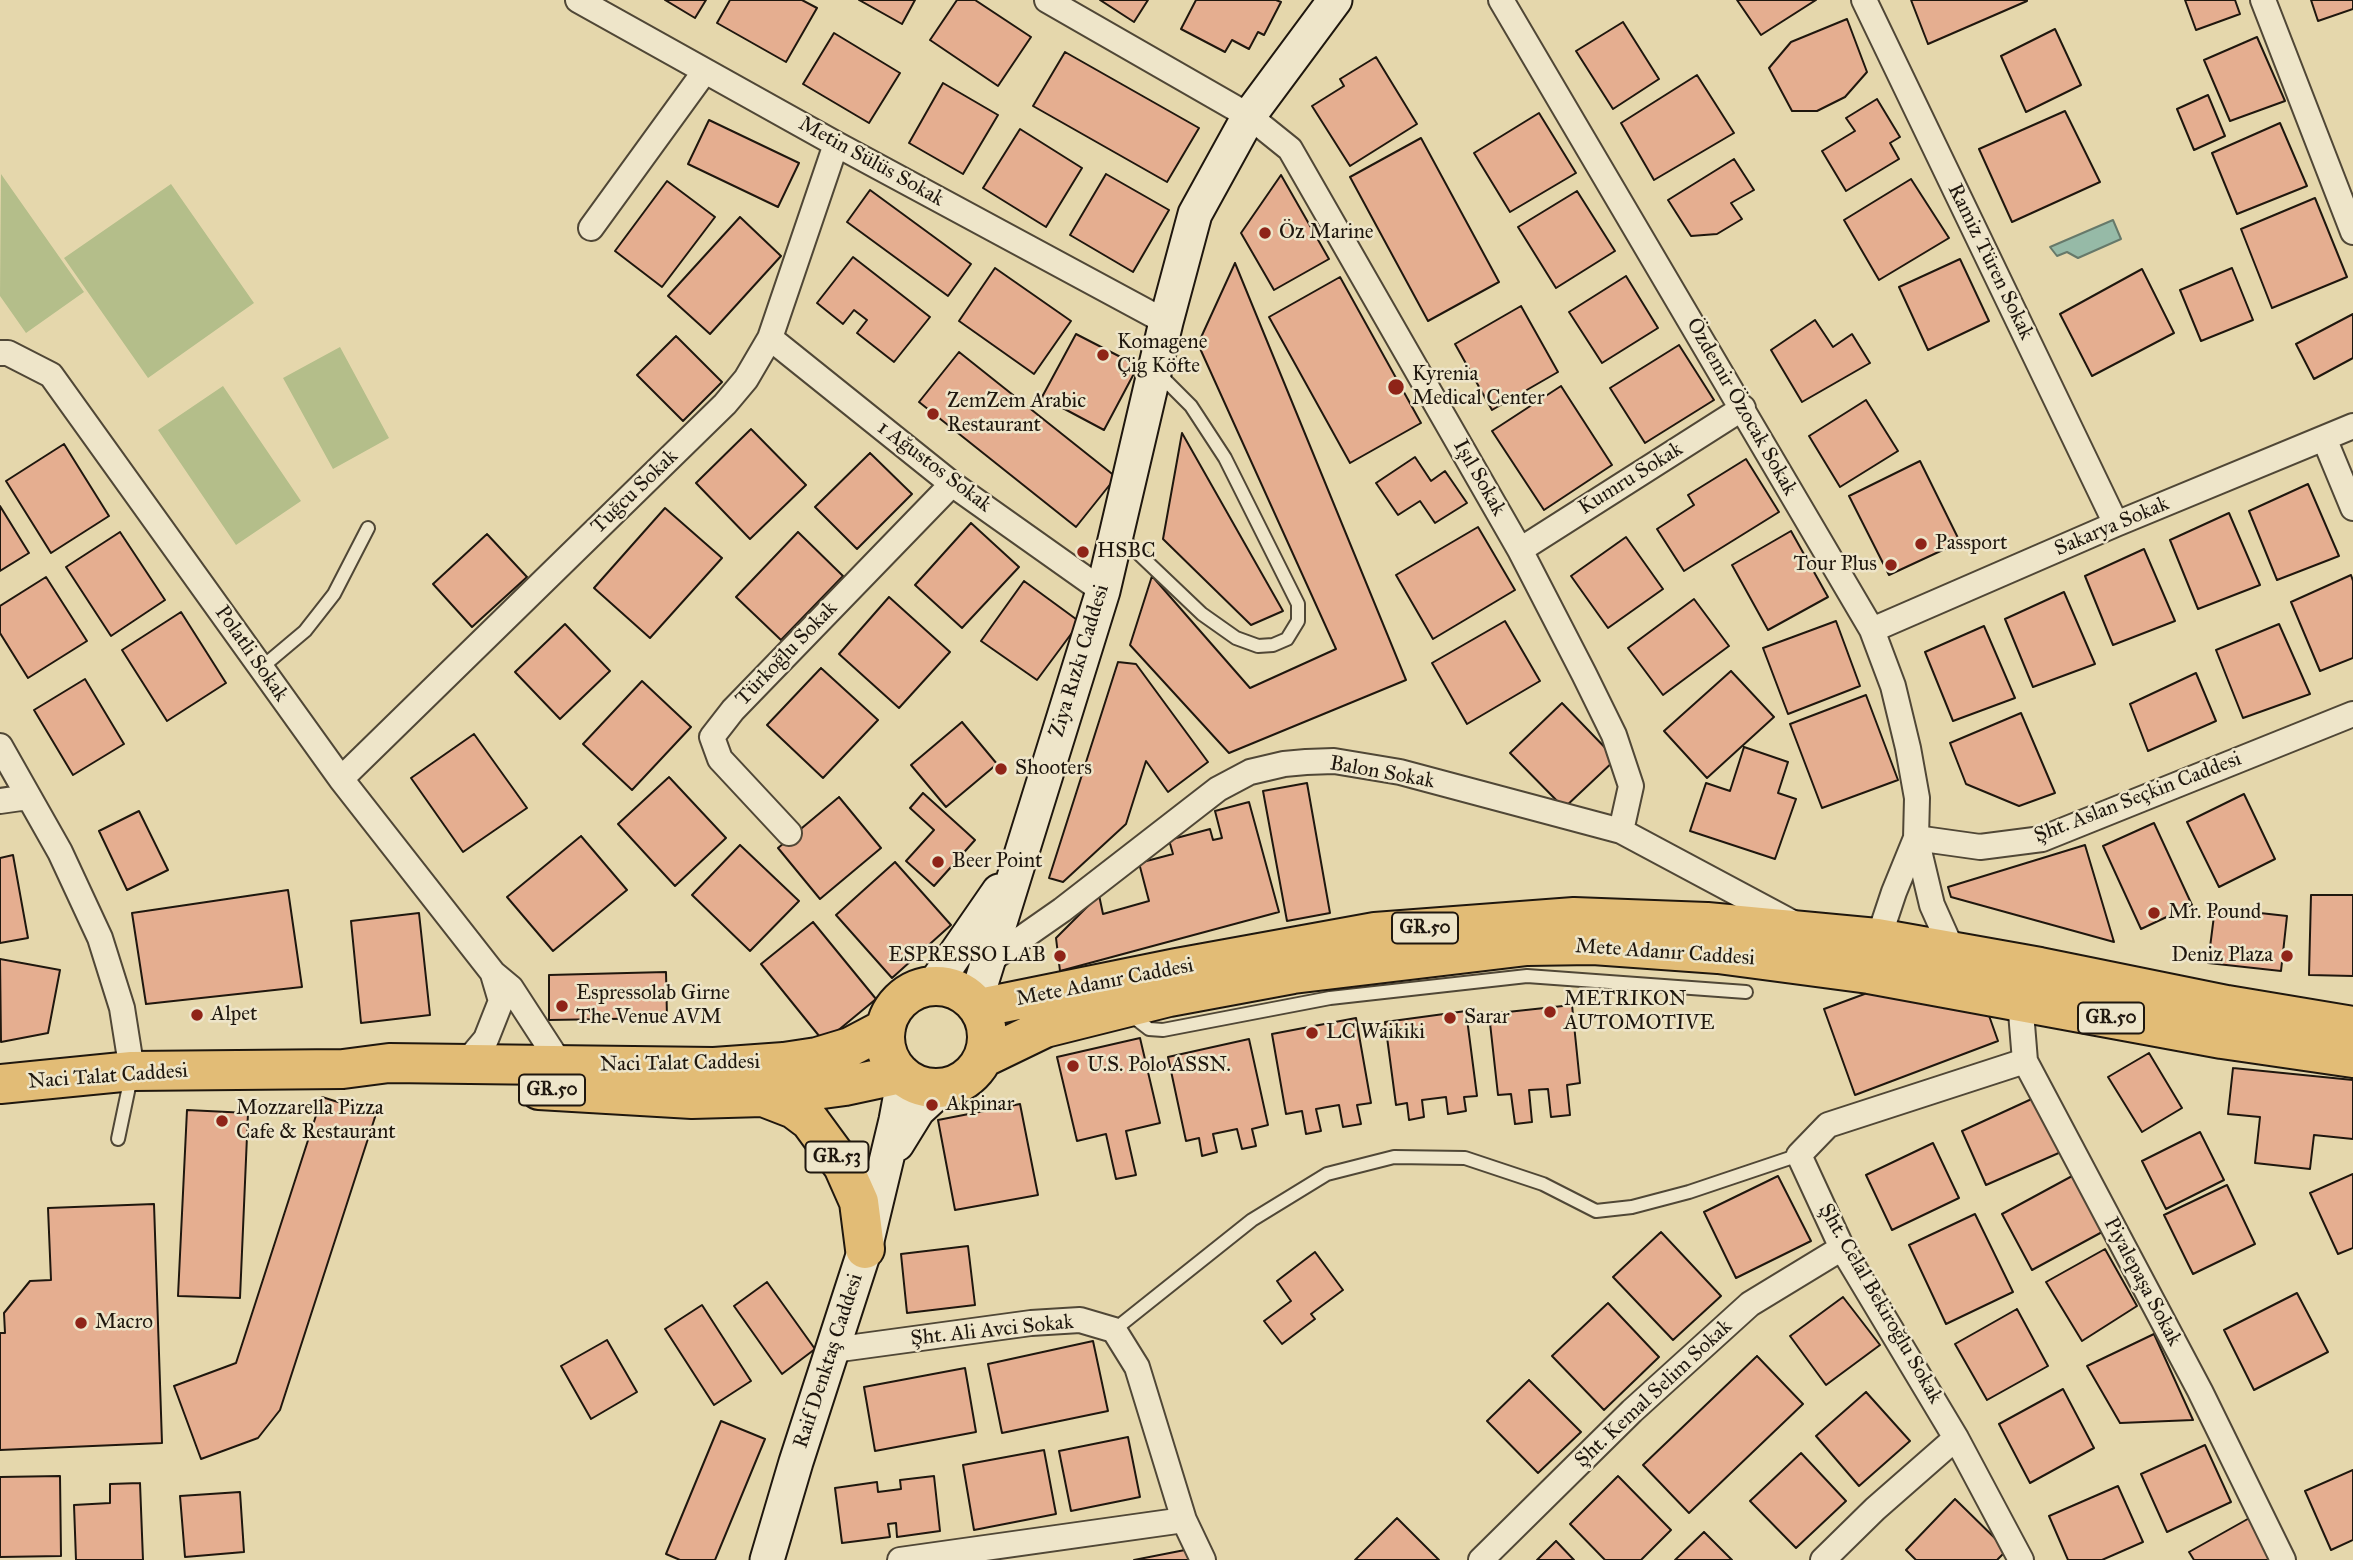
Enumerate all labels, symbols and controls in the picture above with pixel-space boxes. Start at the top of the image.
street label: Metin Sülüs Sokak [794,112,948,212]
street label: Ramiz Türen Sokak [1941,180,2039,344]
place label: Öz Marine [1279,220,1374,246]
marker: Öz Marine [1257,225,1273,241]
street label: Özdemir Özocak Sokak [1680,314,1802,500]
place label: Komagene Çig Köfte [1117,330,1207,380]
marker: Komagene Çig Köfte [1095,347,1111,363]
place label: Kyrenia Medical Center [1412,362,1545,412]
marker: Kyrenia Medical Center [1386,377,1406,397]
place label: ZemZem Arabic Restaurant [947,389,1086,439]
marker: ZemZem Arabic Restaurant [925,406,941,422]
street label: 1 Ağustos Sokak [872,416,996,518]
street label: Işıl Sokak [1447,435,1511,521]
street label: Kumru Sokak [1574,437,1688,521]
street label: Tuğcu Sokak [586,444,684,540]
street label: Sakarya Sokak [2051,492,2173,562]
place label: Passport [1935,531,2007,557]
marker: Passport [1913,536,1929,552]
place label: HSBC [1097,539,1155,565]
marker: HSBC [1075,544,1091,560]
place label: Tour Plus [1794,552,1877,578]
marker: Tour Plus [1883,557,1899,573]
street label: Ziya Rızkı Caddesi [1045,582,1115,740]
street label: Türkoğlu Sokak [731,596,843,712]
street label: Polatli Sokak [209,601,293,707]
street label: Şht. Aslan Seçkin Caddesi [2031,747,2245,849]
street label: Balon Sokak [1328,751,1436,795]
place label: Shooters [1015,756,1092,782]
marker: Shooters [993,761,1009,777]
place label: Beer Point [952,849,1043,875]
marker: Beer Point [930,854,946,870]
place label: Mr. Pound [2168,900,2261,926]
marker: Mr. Pound [2146,905,2162,921]
road number: GR.50 [1392,912,1458,944]
street label: Mete Adanır Caddesi [1574,934,1756,972]
place label: ESPRESSO LAB [888,943,1046,969]
place label: Deniz Plaza [2171,943,2273,969]
marker: ESPRESSO LAB [1052,948,1068,964]
marker: Deniz Plaza [2279,948,2295,964]
street label: Mete Adanır Caddesi [1014,953,1196,1013]
place label: Espressolab Girne The Venue AVM [576,981,730,1031]
place label: METRIKON AUTOMOTIVE [1564,987,1714,1037]
marker: Espressolab Girne The Venue AVM [554,998,570,1014]
place label: Alpet [211,1002,258,1028]
road number: GR.50 [2078,1002,2144,1034]
marker: METRIKON AUTOMOTIVE [1542,1004,1558,1020]
place label: Sarar [1464,1005,1510,1031]
marker: Alpet [189,1007,205,1023]
marker: Sarar [1442,1010,1458,1026]
place label: LC Waikiki [1326,1020,1425,1046]
marker: LC Waikiki [1304,1025,1320,1041]
street label: Naci Talat Caddesi [600,1050,760,1078]
place label: U.S. Polo ASSN. [1087,1053,1231,1079]
marker: U.S. Polo ASSN. [1065,1058,1081,1074]
street label: Naci Talat Caddesi [27,1059,189,1095]
road number: GR.50 [519,1074,585,1106]
place label: Akpinar [946,1092,1014,1118]
place label: Mozzarella Pizza Cafe & Restaurant [236,1096,396,1146]
marker: Akpinar [924,1097,940,1113]
marker: Mozzarella Pizza Cafe & Restaurant [214,1113,230,1129]
road number: GR.53 [806,1142,868,1172]
street label: Şht. Celal Bekiroğlu Sokak [1812,1200,1948,1408]
street label: Piyalepaşa Sokak [2098,1213,2186,1351]
street label: Raif Denktaş Caddesi [789,1270,869,1452]
place label: Macro [95,1310,153,1336]
street label: Şht. Ali Avci Sokak [909,1310,1075,1352]
marker: Macro [73,1315,89,1331]
street label: Şht. Kemal Selim Sokak [1570,1315,1738,1473]

